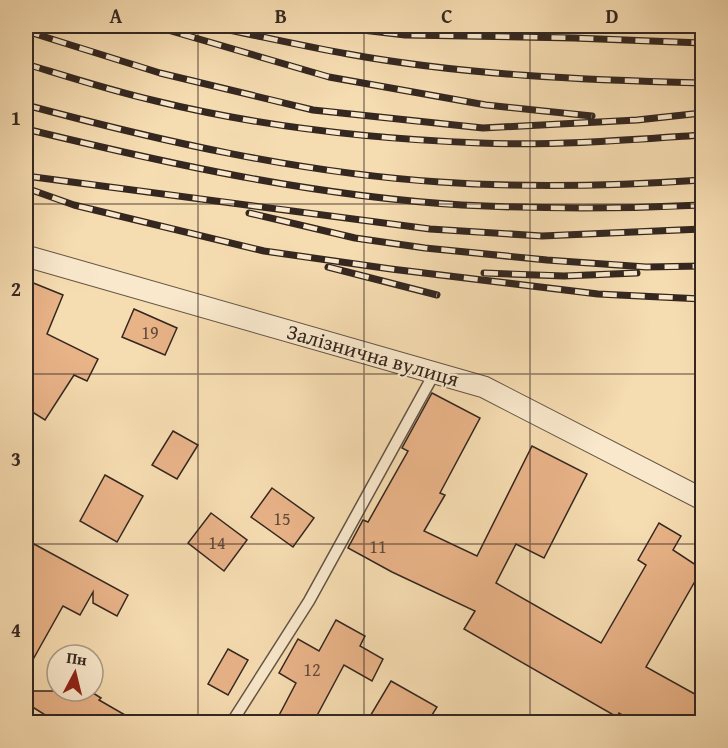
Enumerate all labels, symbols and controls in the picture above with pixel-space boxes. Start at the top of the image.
text: A [110,1,123,30]
text: B [275,1,287,30]
text: C [441,1,453,30]
text: D [605,1,619,30]
text: 1 [11,103,21,132]
text: 2 [11,274,21,303]
street label: Залізнична вулиця [283,316,463,394]
house number: 19 [141,319,159,346]
text: 3 [11,444,21,473]
house number: 15 [273,505,291,532]
house number: 14 [208,529,226,556]
house number: 11 [369,533,387,560]
text: 4 [11,615,21,644]
north arrow [45,643,105,703]
text: Пн [65,645,89,671]
house number: 12 [303,656,321,683]

